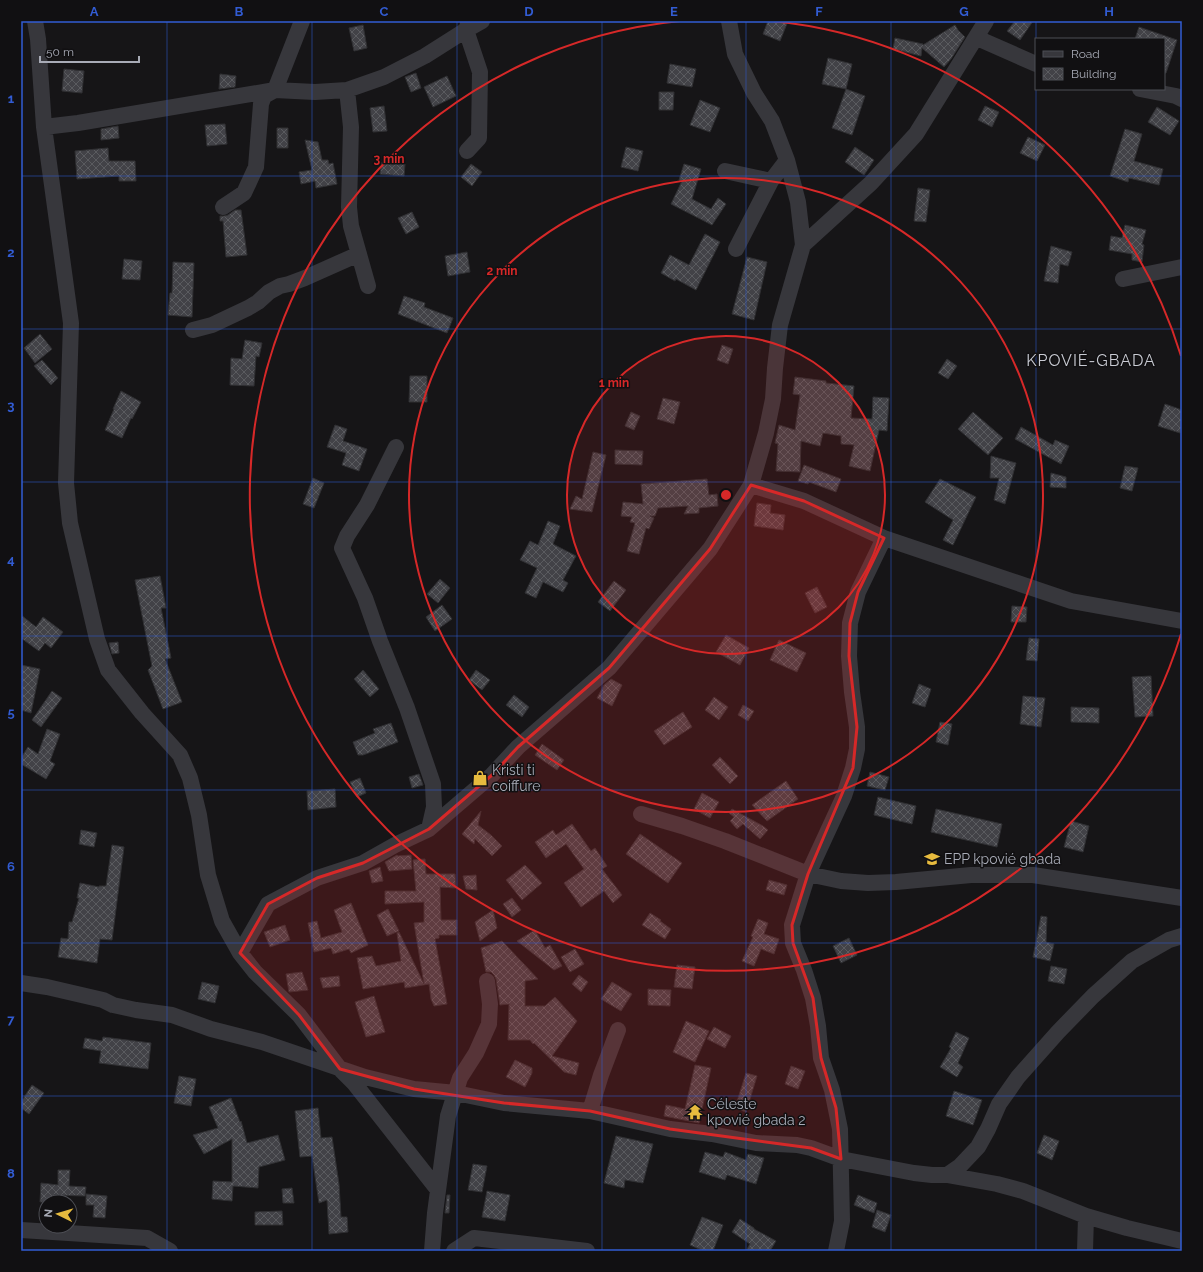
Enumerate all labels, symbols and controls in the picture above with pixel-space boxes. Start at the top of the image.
text: A [90,4,99,19]
text: B [235,4,244,19]
text: C [380,4,389,19]
text: D [524,4,534,19]
text: E [670,4,678,19]
text: F [815,4,823,19]
text: G [959,4,969,19]
text: H [1104,4,1114,19]
scale bar [40,38,139,64]
legend [1035,38,1165,90]
text: 50 m [46,45,74,59]
text: Road [1071,47,1100,61]
text: Building [1071,67,1117,81]
text: 1 [8,91,15,106]
text: 3 min [373,152,405,166]
text: 2 [7,245,15,260]
text: 2 min [486,264,518,278]
district label: KPOVIÉ-GBADA [1026,350,1156,370]
text: 1 min [599,376,629,390]
text: 3 [7,398,15,413]
centre of rings [719,488,733,502]
text: 4 [7,552,15,567]
text: 5 [7,705,15,720]
place label: Kristi ti coiffure [492,762,540,794]
shop icon: Kristi ti coiffure [471,769,489,787]
school or university icon: EPP kpovié gbada [923,850,941,868]
place label: EPP kpovié gbada [944,851,1061,867]
text: 6 [7,859,15,874]
text: 7 [7,1012,15,1027]
place label: Céleste kpovié gbada 2 [707,1096,806,1128]
temple icon: Céleste kpovié gbada 2 [686,1103,704,1121]
text: 8 [7,1166,15,1181]
north arrow [38,1194,78,1234]
text: N [42,1208,55,1218]

